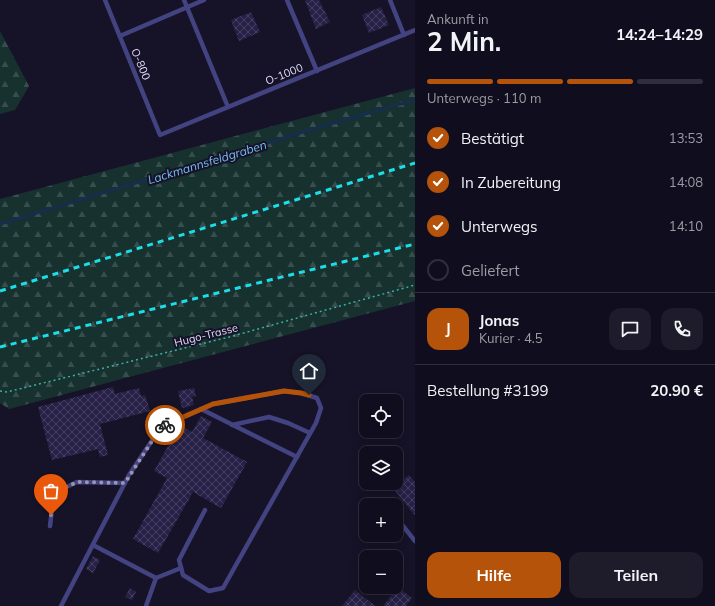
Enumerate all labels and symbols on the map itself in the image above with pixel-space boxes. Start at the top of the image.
street label: O-800 [128,46,154,82]
street label: O-1000 [263,60,305,88]
water label: Lackmannsfeldgraben [146,137,268,187]
street label: Hugo-Trasse [173,320,239,350]
pin [292,354,326,395]
courier [145,405,185,445]
pin [34,474,68,515]

